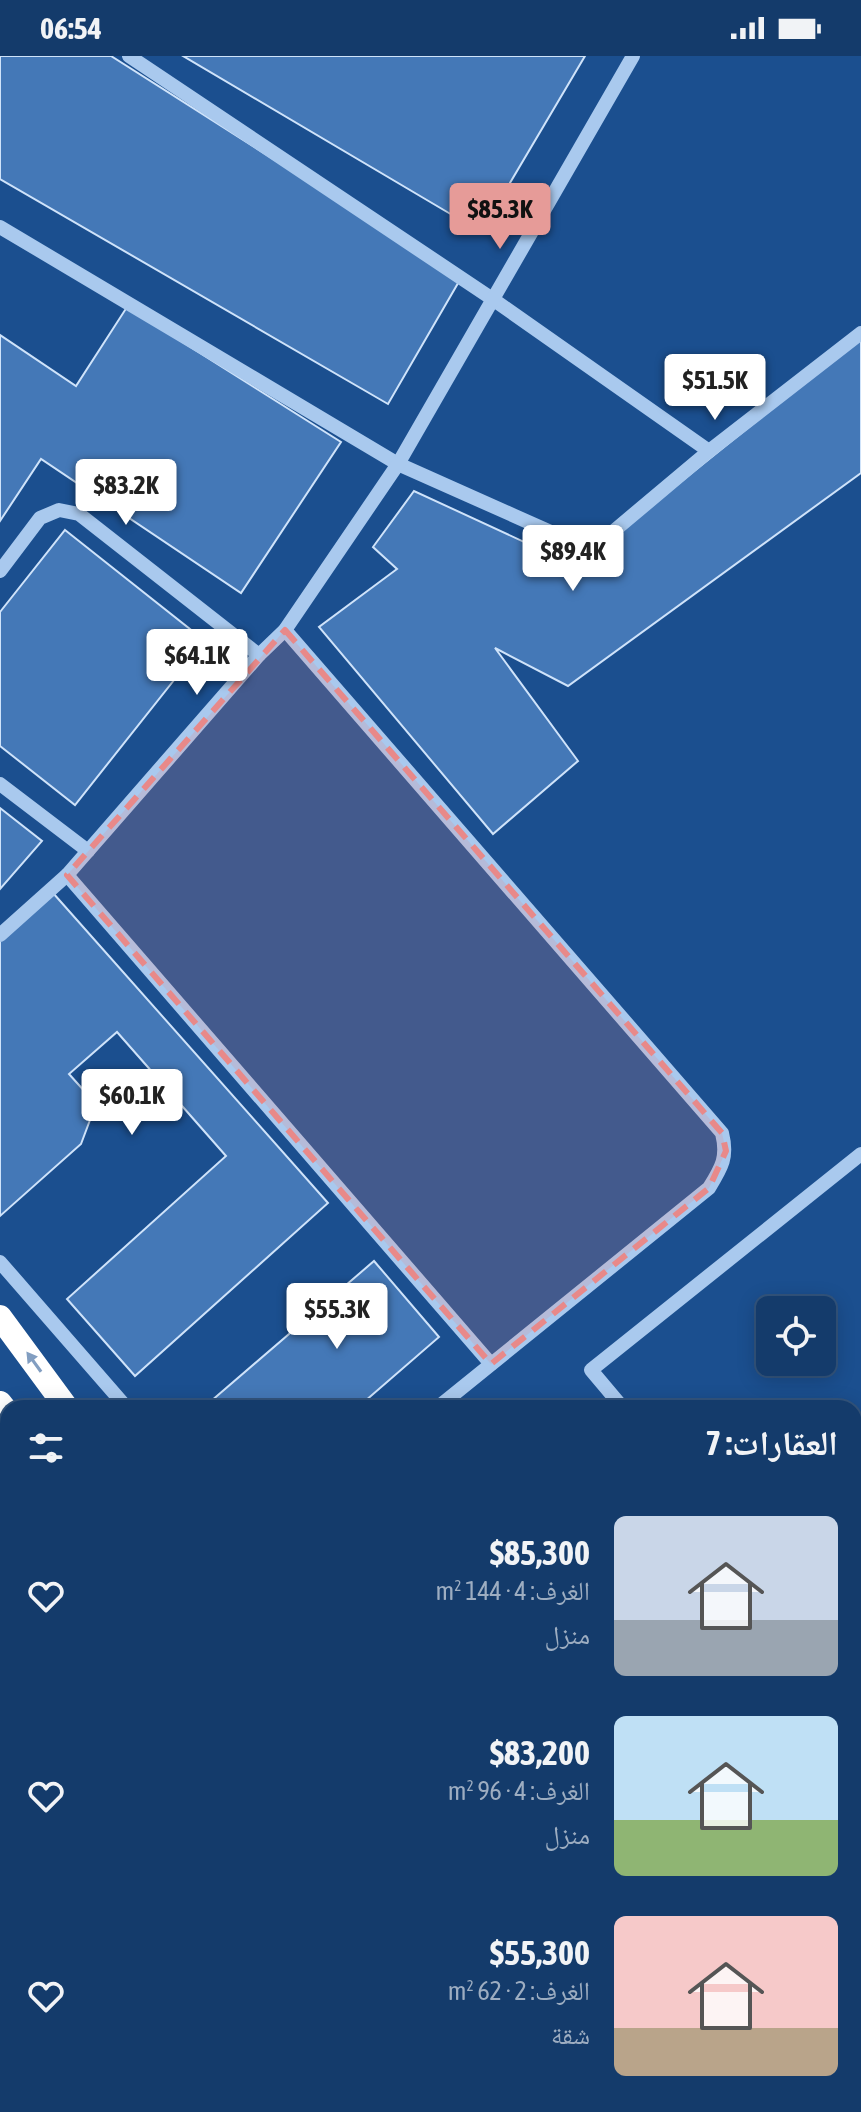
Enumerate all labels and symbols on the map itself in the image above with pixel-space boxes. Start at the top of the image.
pin: $85.3K [435,183,565,251]
pin: $51.5K [650,354,780,422]
pin: $83.2K [61,459,191,527]
pin: $89.4K [508,525,638,593]
pin: $64.1K [132,629,262,697]
pin: $60.1K [67,1069,197,1137]
pin: $55.3K [272,1283,402,1351]
one-way arrow [27,1352,42,1373]

